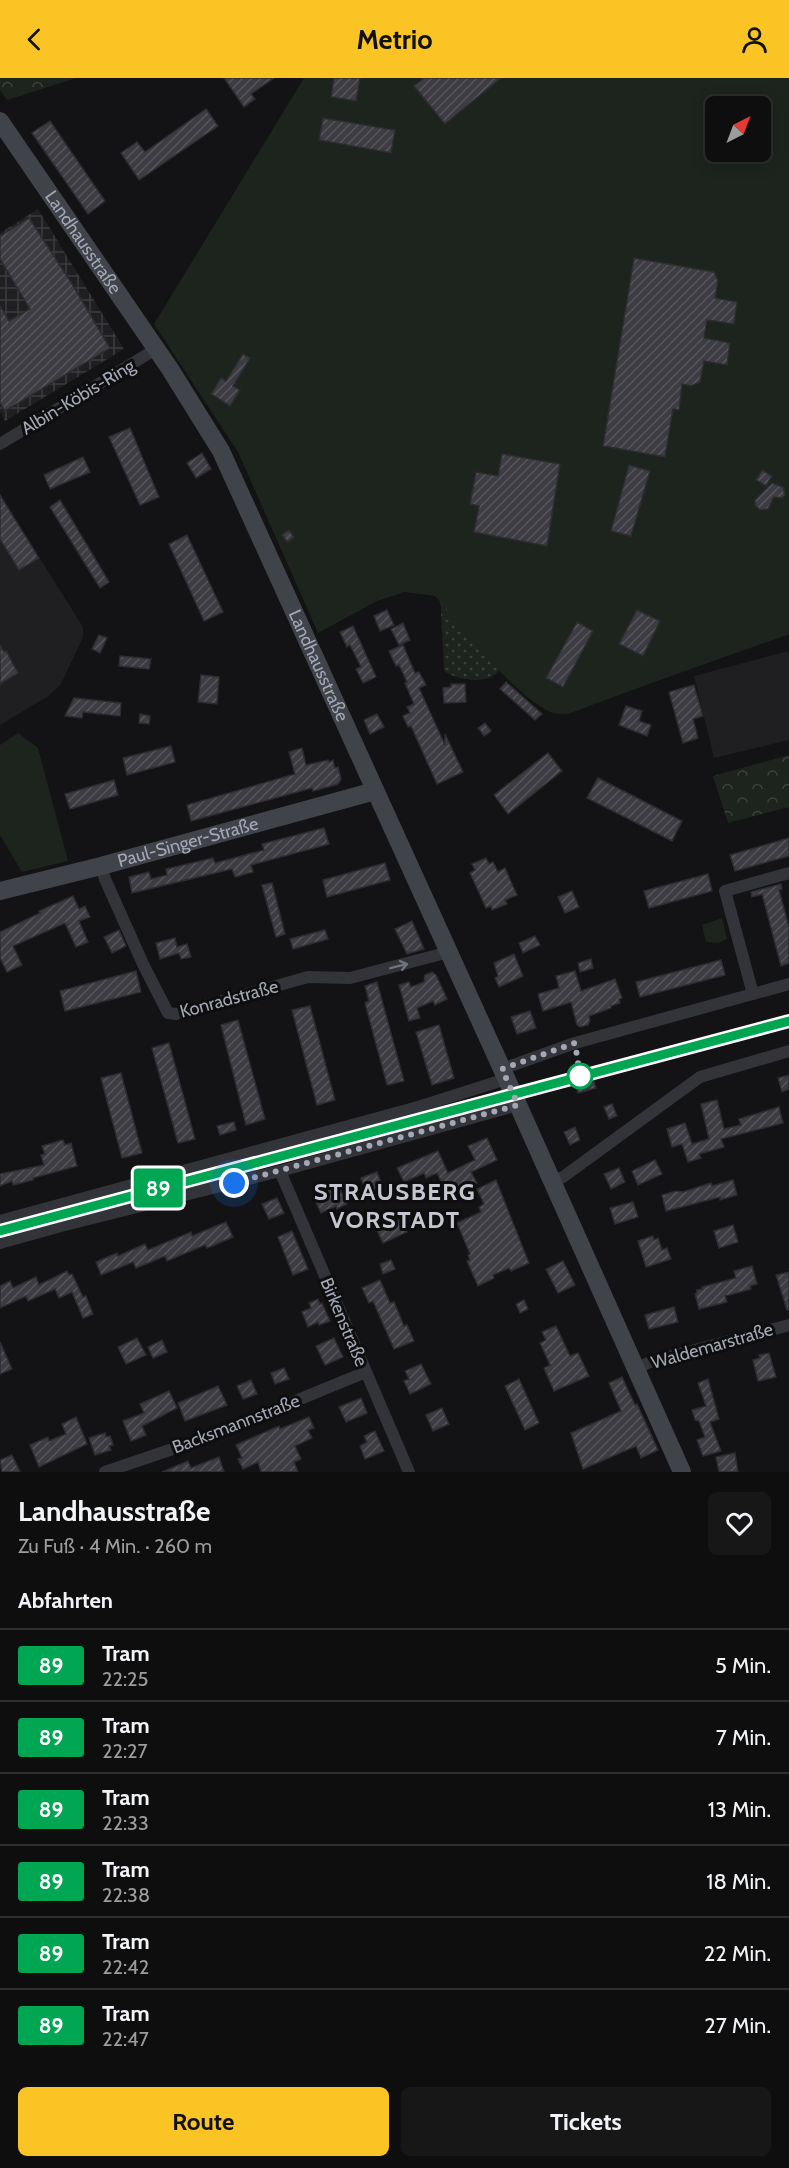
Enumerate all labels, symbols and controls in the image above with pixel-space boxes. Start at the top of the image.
icon: back [18,23,51,56]
text: Metrio [356,23,433,56]
icon: person [738,23,771,56]
north arrow [705,96,771,162]
map controls [705,96,771,162]
street label: Landhausstraße [40,186,126,298]
street label: Albin-Köbis-Ring [17,354,140,440]
street label: Landhausstraße [284,606,353,725]
street label: Paul-Singer-Straße [115,812,261,872]
one-way arrow [390,960,409,972]
street label: Konradstraße [177,975,281,1023]
unlabelled marker [567,1063,593,1089]
line badge: 89 [131,1168,185,1208]
your location [219,1168,249,1198]
text: 89 [146,1176,170,1201]
district label: STRAUSBERG VORSTADT [314,1177,476,1234]
street label: Birkenstraße [315,1274,373,1370]
street label: Waldemarstraße [649,1318,775,1374]
street label: Backsmannstraße [169,1390,303,1458]
button: heart [708,1492,771,1555]
text: Landhausstraße [18,1494,210,1528]
text: Zu Fuß · 4 Min. · 260 m [18,1534,212,1558]
text: Abfahrten [18,1587,113,1614]
text: Tram [102,1640,150,1667]
text: 5 Min. [715,1652,771,1679]
text: 89 [39,1653,63,1678]
text: 22:25 [102,1667,148,1691]
text: Tram [102,1712,150,1739]
text: 7 Min. [716,1724,771,1751]
text: 89 [39,1725,63,1750]
text: 22:27 [102,1739,148,1763]
text: Tram [102,1784,150,1811]
text: 13 Min. [708,1796,771,1823]
text: 89 [39,1797,63,1822]
text: 22:33 [102,1811,149,1835]
text: Tram [102,1856,150,1883]
text: 18 Min. [706,1868,771,1895]
text: 89 [39,1869,63,1894]
text: 22:38 [102,1883,150,1907]
text: Tram [102,1928,150,1955]
text: 22 Min. [704,1940,771,1967]
text: 89 [39,1941,63,1966]
text: 22:42 [102,1955,149,1979]
text: Tram [102,2000,150,2027]
text: 27 Min. [704,2012,771,2039]
text: 89 [39,2013,63,2038]
text: 22:47 [102,2027,149,2051]
button: Route [18,2087,389,2156]
button: Tickets [401,2087,771,2156]

